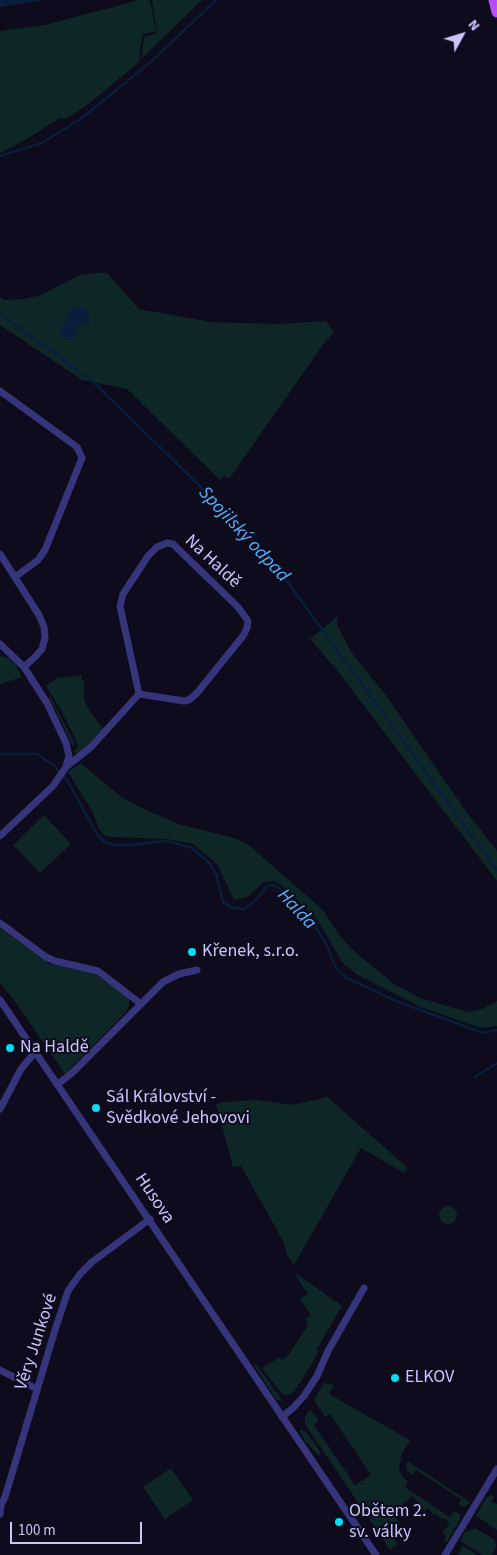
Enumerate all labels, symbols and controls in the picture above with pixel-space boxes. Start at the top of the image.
north arrow [437,10,487,60]
text: N [463,16,484,35]
water label: Spojilský odpad [193,482,293,588]
street label: Na Haldě [180,531,244,593]
water label: Halda [272,885,320,935]
place label: Křenek, s.r.o. [202,941,299,963]
marker: Křenek, s.r.o. [186,946,198,958]
place label: Na Haldě [20,1037,89,1059]
marker: Na Haldě [4,1042,16,1054]
place label: Sál Království - Svědkové Jehovovi [106,1087,250,1130]
marker: Sál Království - Svědkové Jehovovi [90,1102,102,1114]
street label: Husova [129,1170,179,1228]
street label: Věry Junkové [11,1291,63,1393]
place label: ELKOV [405,1367,454,1389]
marker: ELKOV [389,1372,401,1384]
place label: Obětem 2. sv. války [349,1501,426,1544]
scale bar [12,1512,145,1544]
marker: Obětem 2. sv. války [333,1516,345,1528]
text: 100 m [18,1520,56,1541]

